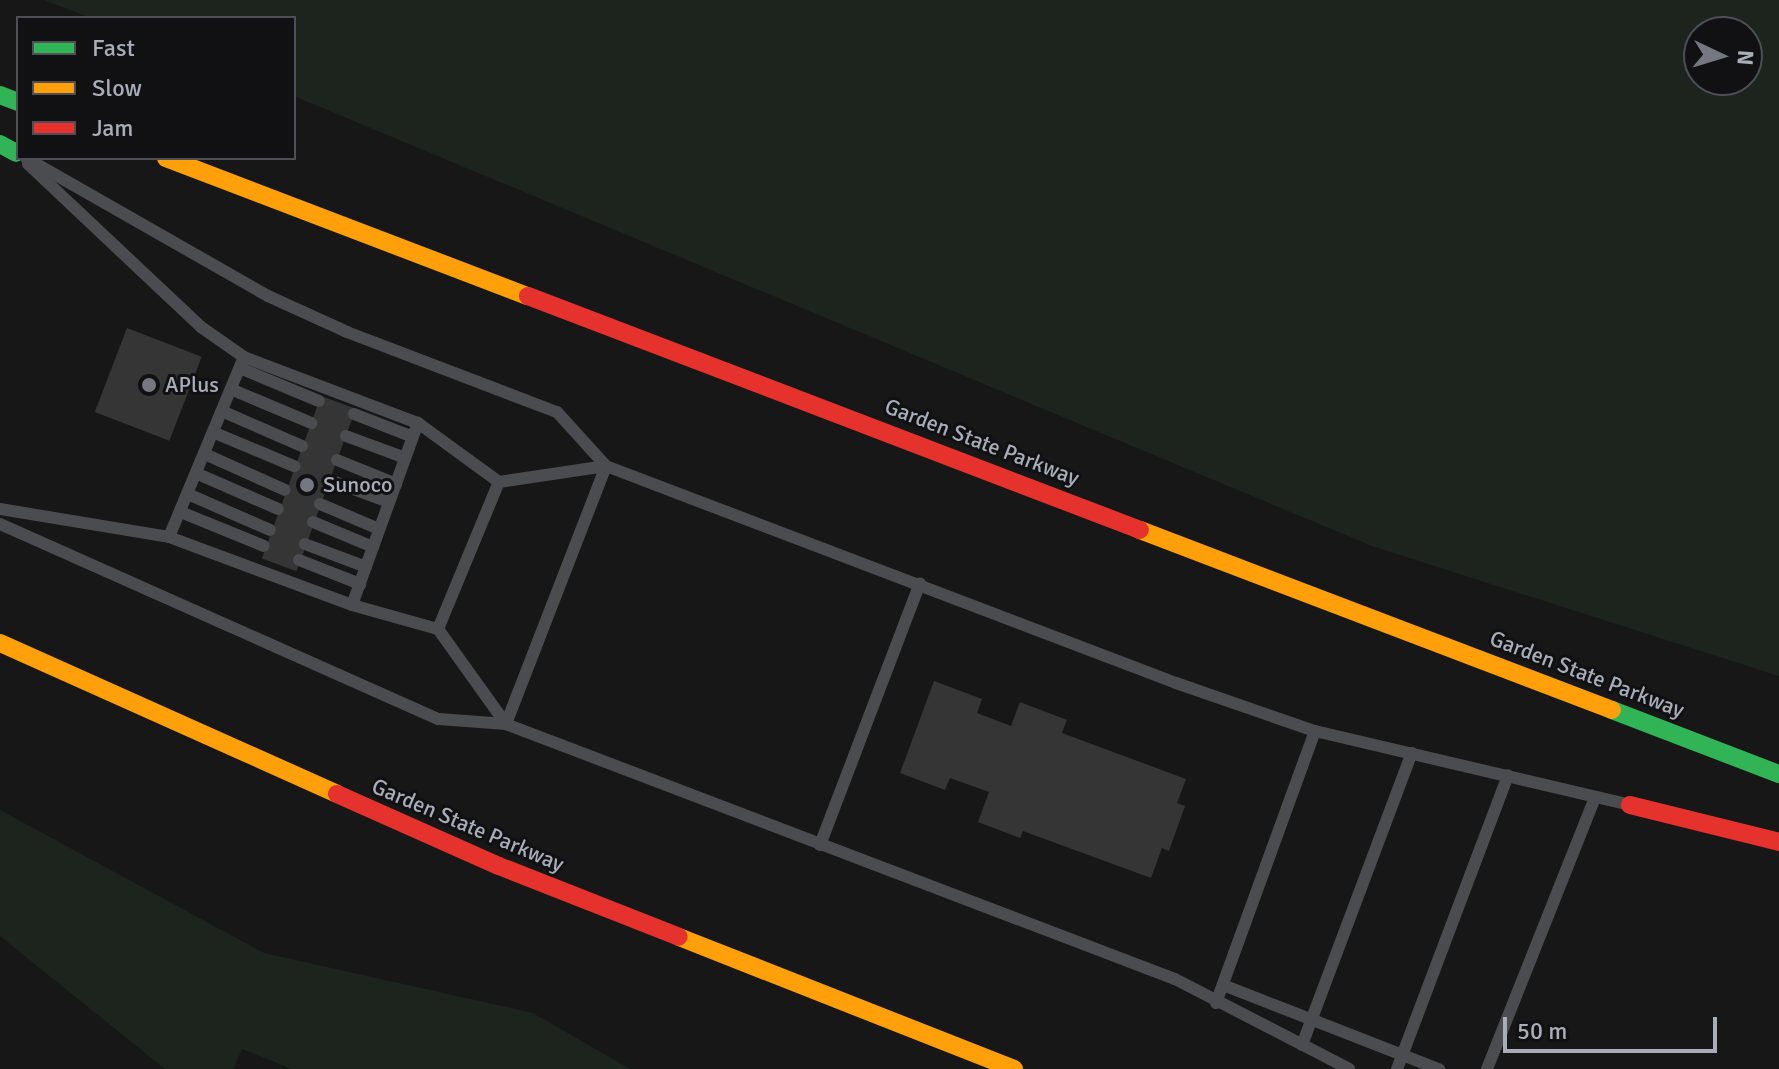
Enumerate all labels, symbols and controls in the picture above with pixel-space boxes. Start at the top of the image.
legend [16,16,296,160]
north arrow [1683,16,1763,96]
text: Fast [92,33,135,63]
text: N [1731,49,1759,66]
text: Slow [92,73,142,103]
text: Jam [92,113,133,143]
place label: APlus [165,372,219,398]
marker: APlus [140,376,158,394]
street label: Garden State Parkway [881,393,1083,491]
place label: Sunoco [323,472,392,498]
marker: Sunoco [298,476,316,494]
street label: Garden State Parkway [1486,625,1688,723]
street label: Garden State Parkway [368,773,568,877]
scale bar [1507,1001,1721,1051]
text: 50 m [1517,1016,1567,1046]

